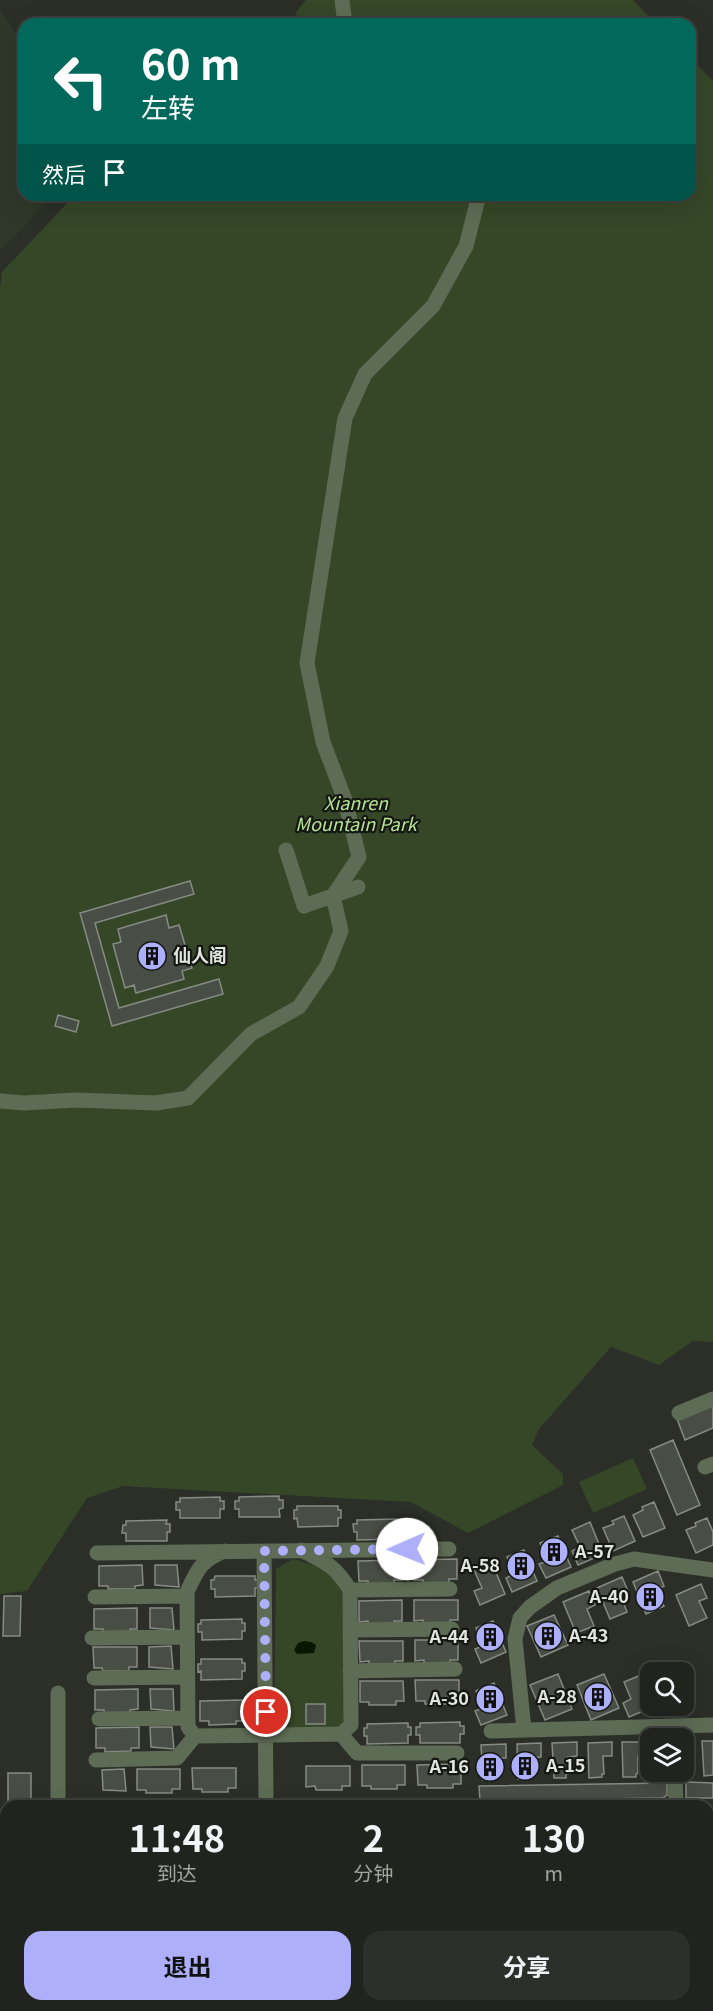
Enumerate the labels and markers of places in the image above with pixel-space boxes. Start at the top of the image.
building icon: 仙人阁 [136,940,168,972]
place label: 仙人阁 [173,941,227,967]
building icon: A-57 [538,1536,570,1568]
place label: A-57 [574,1537,614,1563]
building icon: A-58 [505,1550,537,1582]
place label: A-58 [460,1551,500,1577]
building icon: A-40 [634,1581,666,1613]
place label: A-40 [589,1582,629,1608]
building icon: A-43 [532,1620,564,1652]
building icon: A-44 [474,1621,506,1653]
place label: A-43 [568,1621,608,1647]
place label: A-44 [429,1622,469,1648]
building icon: A-28 [582,1681,614,1713]
place label: A-28 [537,1682,577,1708]
building icon: A-30 [474,1683,506,1715]
place label: A-30 [429,1684,469,1710]
pin [240,1686,291,1737]
building icon: A-15 [509,1750,541,1782]
building icon: A-16 [474,1751,506,1783]
place label: A-15 [545,1751,585,1777]
place label: A-16 [429,1752,469,1778]

